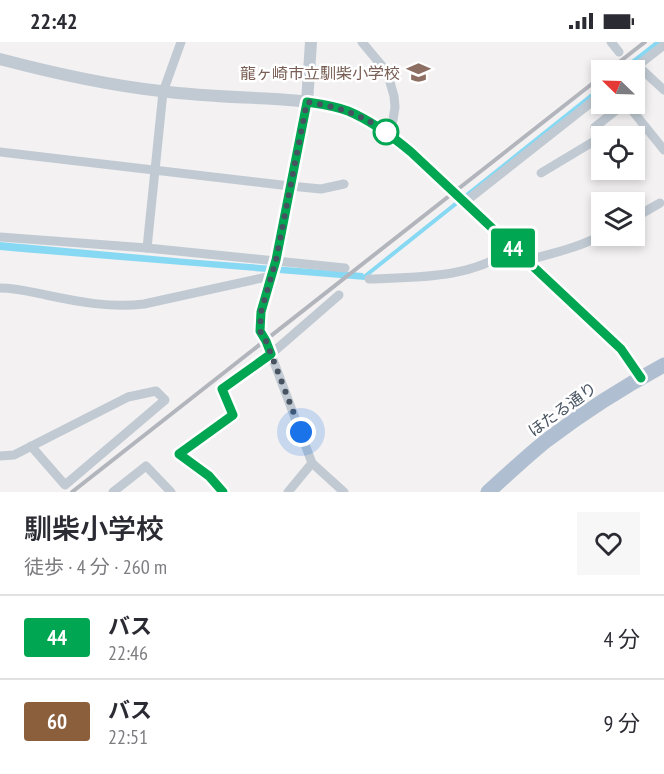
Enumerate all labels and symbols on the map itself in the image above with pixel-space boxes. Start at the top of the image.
school or university icon: 龍ヶ崎市立馴柴小学校 [405,60,431,86]
north arrow [591,60,645,114]
place label: 龍ヶ崎市立馴柴小学校 [240,63,400,83]
unlabelled marker [373,119,399,145]
line badge: 44 [486,228,540,268]
street label: ほたる通り [524,377,600,441]
your location [286,417,316,447]

